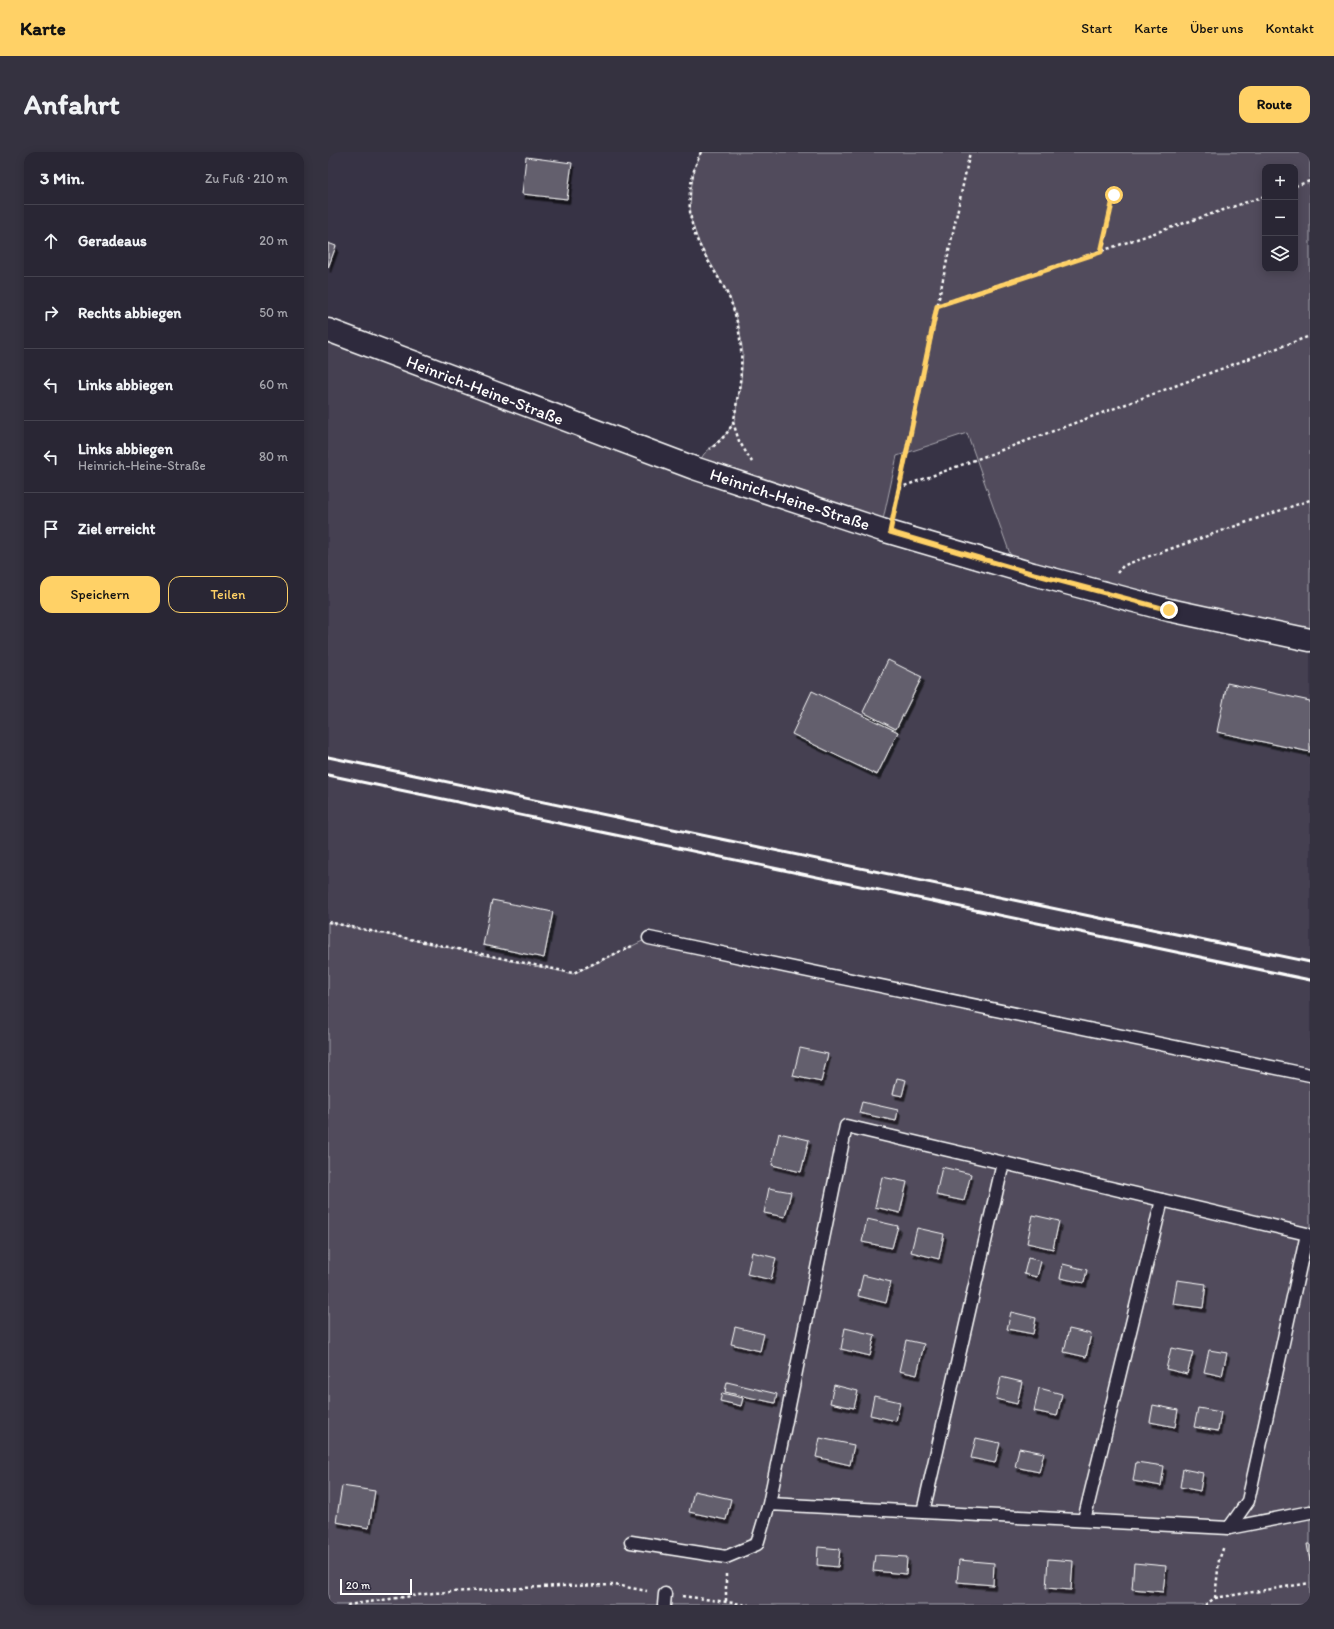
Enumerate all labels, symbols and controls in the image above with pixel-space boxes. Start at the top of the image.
text: Karte [20,17,66,40]
text: Start [1081,20,1112,37]
text: Karte [1134,20,1168,37]
text: Über uns [1190,20,1243,37]
text: Kontakt [1265,20,1314,37]
button: Route [1239,86,1310,123]
text: Anfahrt [24,87,119,121]
map controls [1262,164,1298,272]
button: + [1262,164,1298,200]
text: 3 Min. [40,168,85,188]
text: Zu Fuß · 210 m [205,171,288,186]
route start [1105,186,1123,204]
button: − [1262,200,1298,236]
icon: ahead [40,230,62,252]
text: Geradeaus [78,232,147,250]
text: 20 m [259,233,288,248]
button: layers [1262,236,1298,272]
icon: right [40,302,62,324]
text: Rechts abbiegen [78,304,181,322]
text: 50 m [259,305,288,320]
street label: Heinrich-Heine-Straße [404,351,566,429]
icon: left [40,374,62,396]
text: Links abbiegen [78,376,173,394]
text: 60 m [259,377,288,392]
text: Links abbiegen [78,440,173,458]
icon: left [40,446,62,468]
text: 80 m [259,449,288,464]
text: Heinrich-Heine-Straße [78,458,206,473]
street label: Heinrich-Heine-Straße [708,464,872,534]
icon: arrive [40,518,62,540]
text: Ziel erreicht [78,520,155,538]
button: Speichern [40,576,160,613]
button: Teilen [168,576,288,613]
route end [1160,601,1178,619]
scale bar [340,1577,412,1596]
text: 20 m [346,1579,370,1592]

